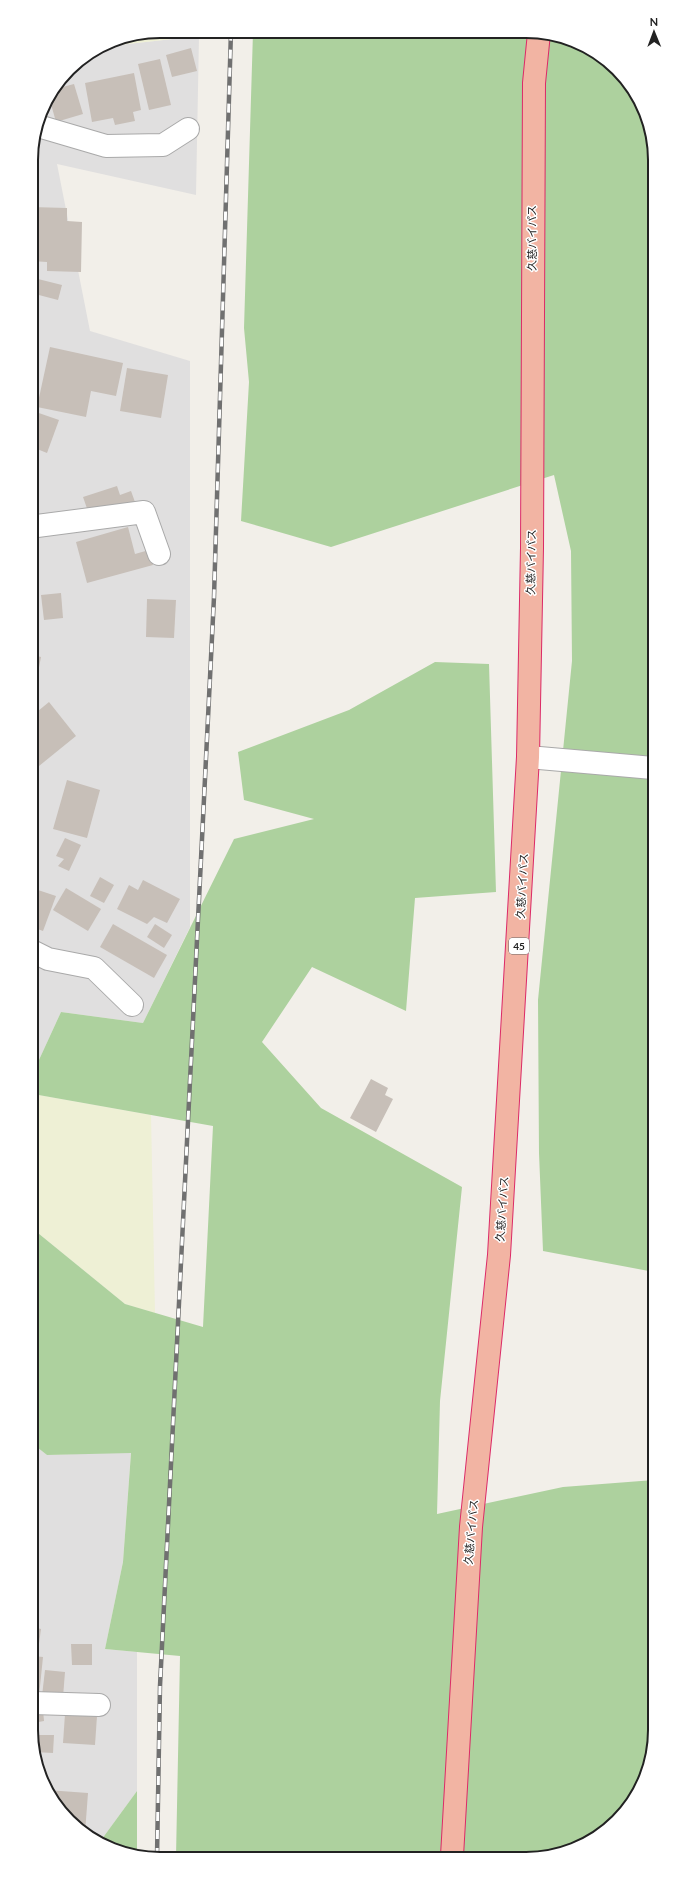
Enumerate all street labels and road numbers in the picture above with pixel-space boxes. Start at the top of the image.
street label: 久慈バイパス [525,205,538,271]
street label: 久慈バイパス [523,529,538,595]
street label: 久慈バイパス [513,853,530,919]
road number: 45 [509,938,529,954]
street label: 久慈バイパス [493,1176,510,1242]
street label: 久慈バイパス [461,1499,480,1565]

